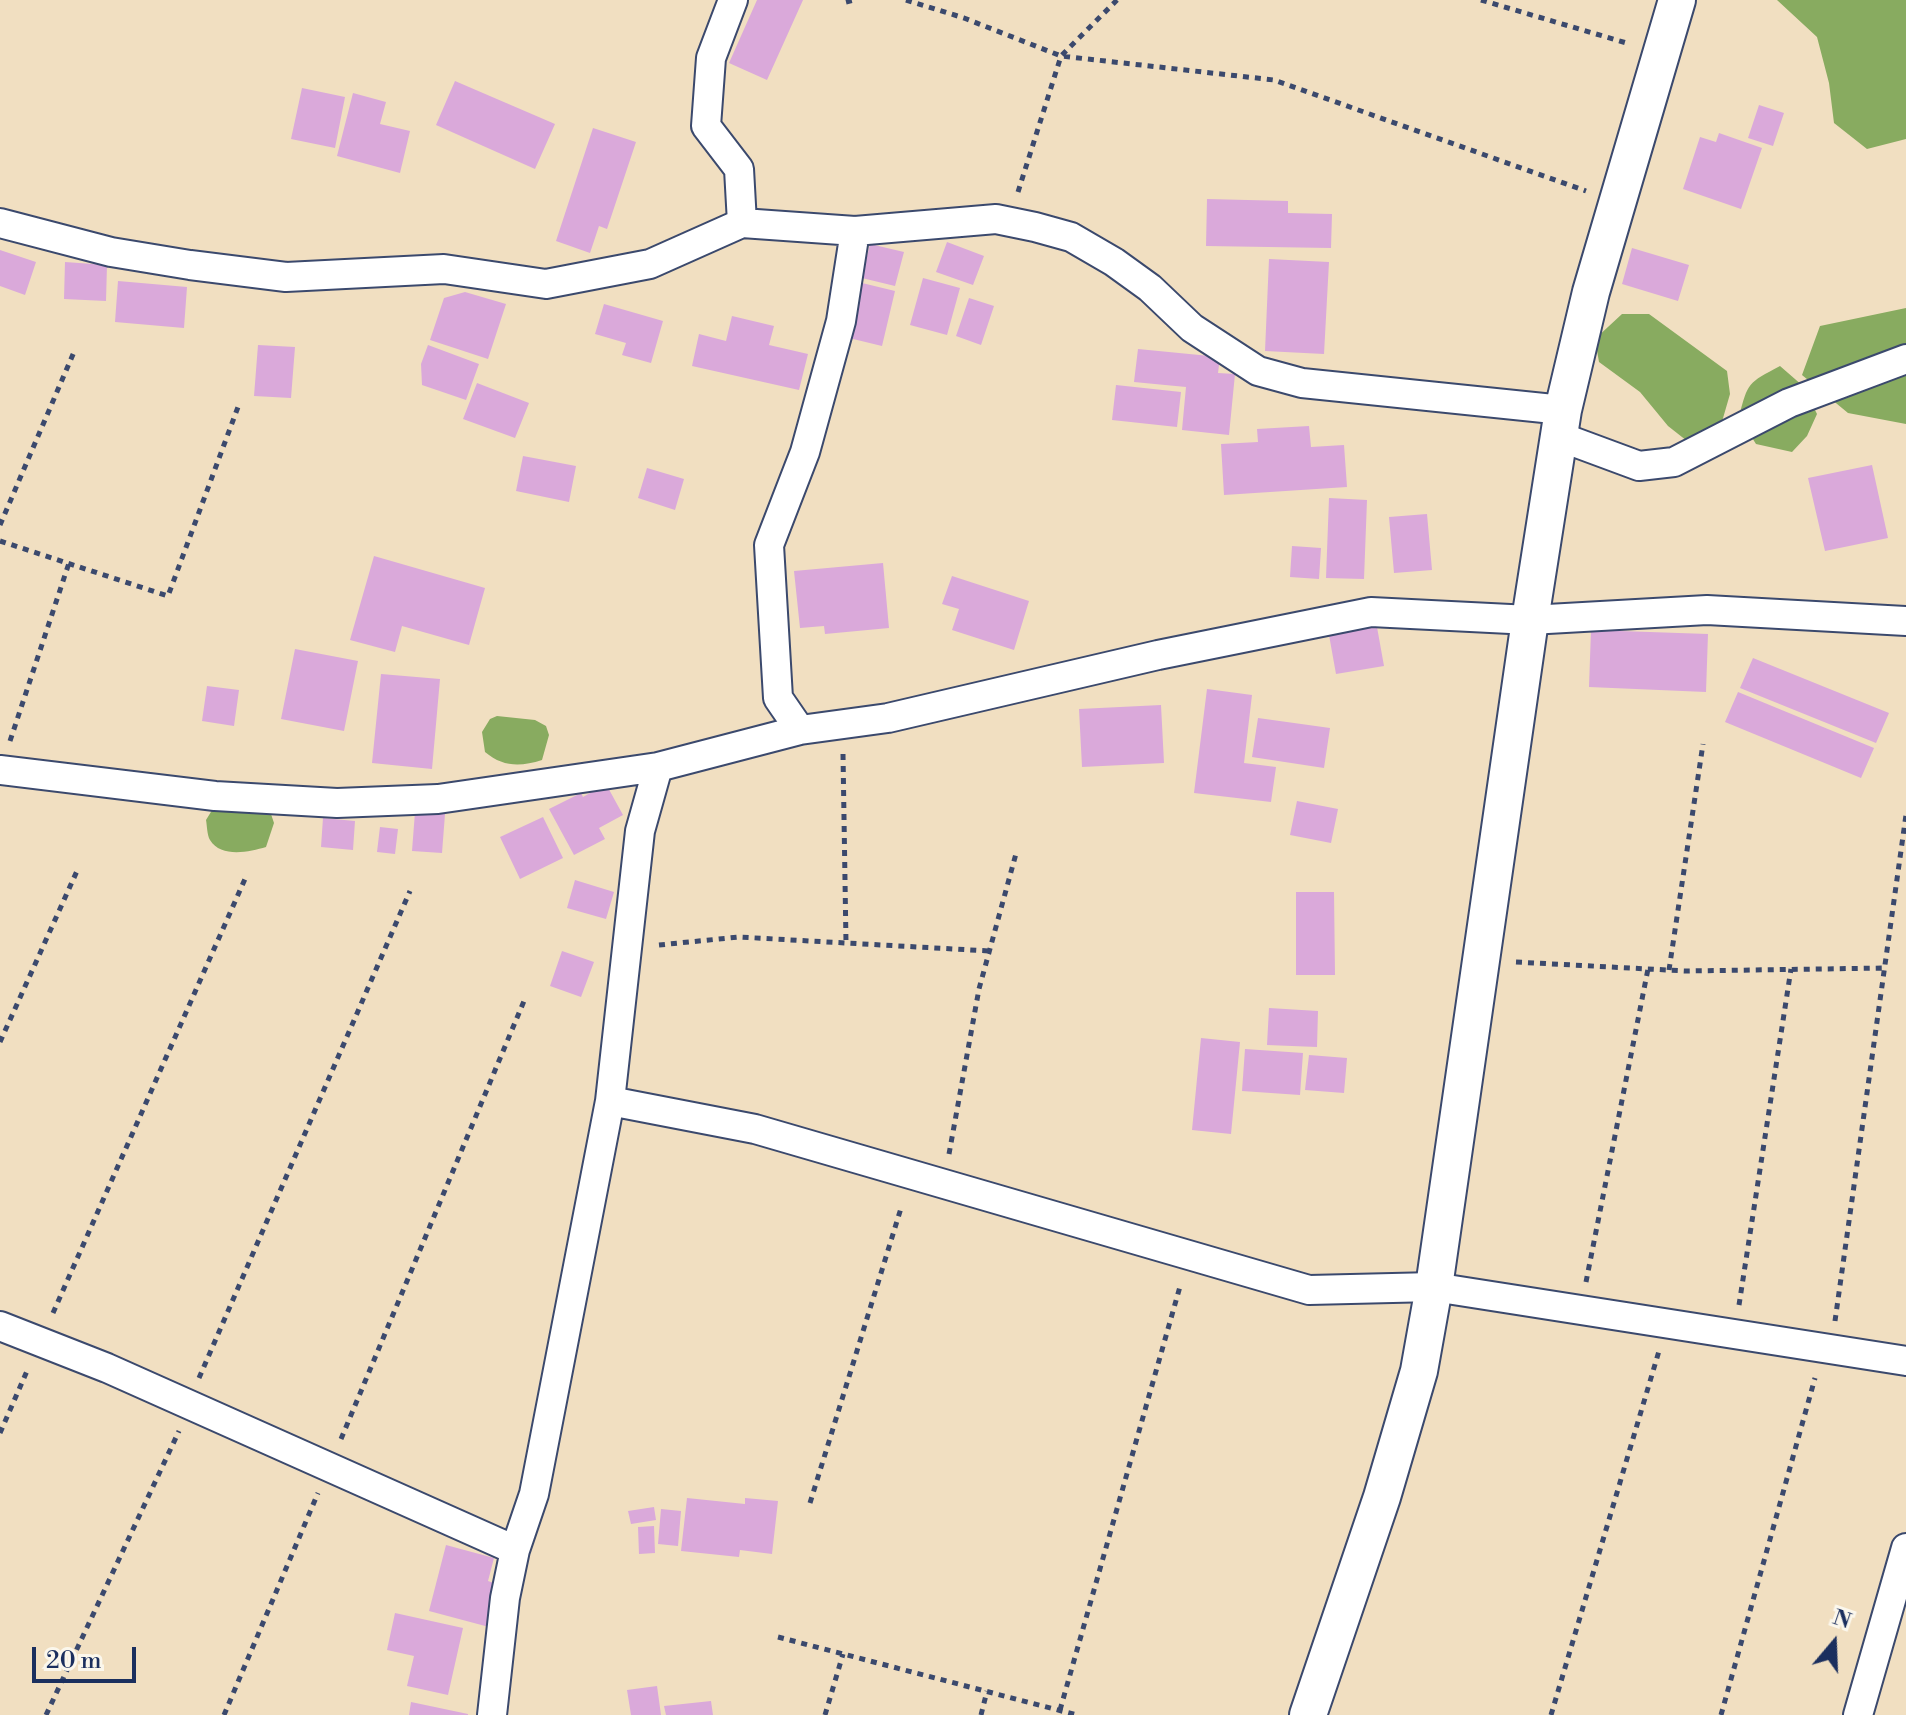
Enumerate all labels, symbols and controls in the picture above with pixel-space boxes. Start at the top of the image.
north arrow [1794,1603,1874,1683]
text: N [1829,1604,1855,1635]
scale bar [36,1631,140,1681]
text: 20 m [46,1646,102,1676]

